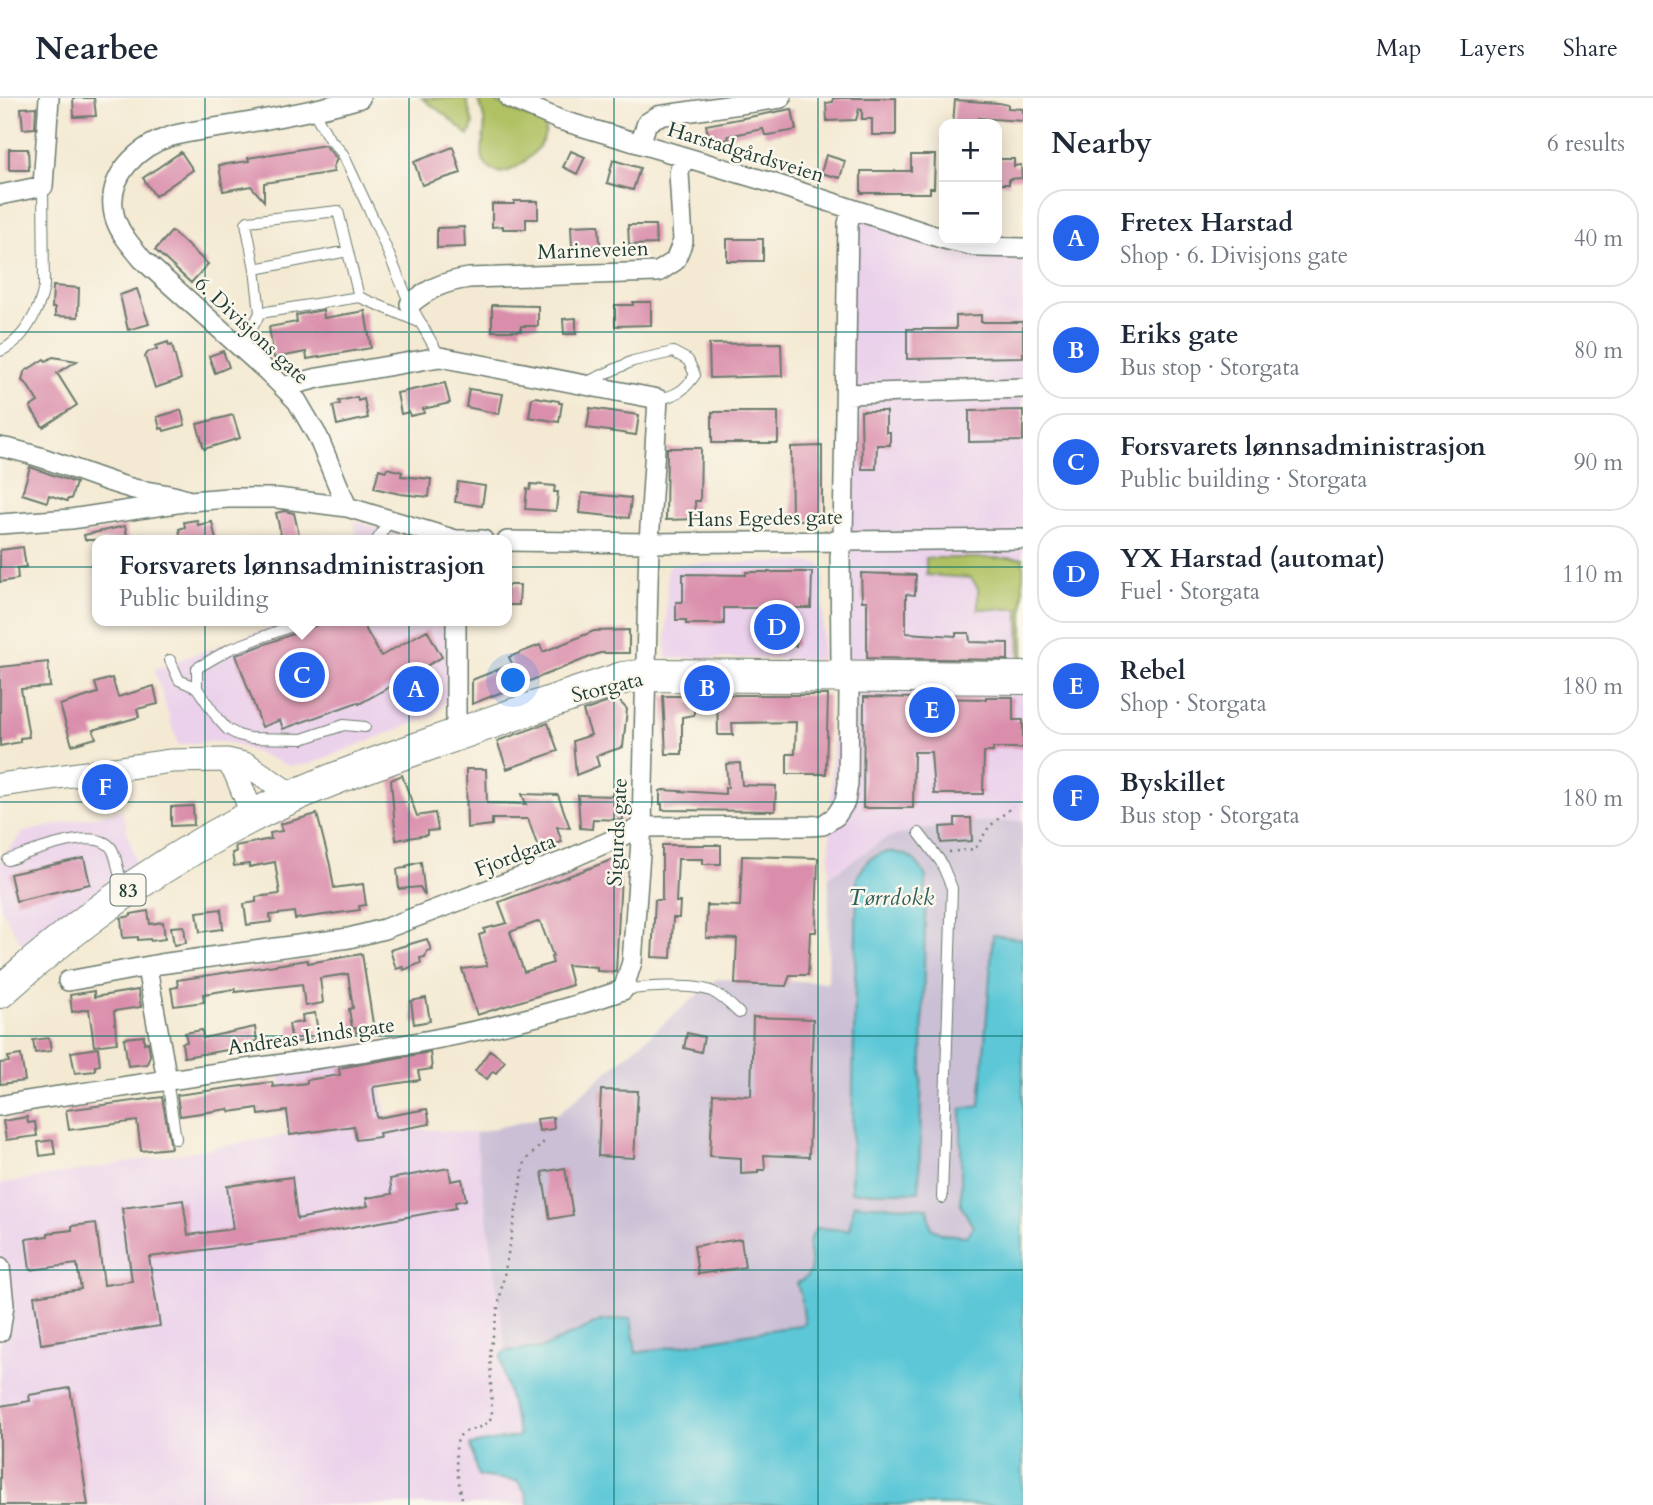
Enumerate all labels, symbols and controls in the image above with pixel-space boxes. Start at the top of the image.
text: Nearbee [35,26,159,71]
text: Map [1376,32,1422,65]
text: Layers [1460,32,1525,65]
text: Share [1563,32,1618,65]
street label: Harstadgårdsveien [664,115,828,190]
map controls [939,119,1002,245]
button: + [939,119,1002,182]
text: Nearby [1051,123,1152,164]
text: 6 results [1547,128,1625,159]
button: − [939,182,1002,245]
text: Fretex Harstad [1120,205,1293,240]
text: A [1067,223,1085,254]
text: 40 m [1574,223,1623,254]
street label: Marineveien [537,234,649,267]
text: Shop · 6. Divisjons gate [1120,240,1348,271]
street label: 6. Divisjons gate [188,270,315,391]
text: Eriks gate [1120,317,1239,352]
text: B [1068,335,1084,366]
text: 80 m [1574,335,1623,366]
text: Bus stop · Storgata [1120,352,1300,383]
text: Forsvarets lønnsadministrasjon [1120,429,1486,464]
text: C [1067,447,1085,478]
text: 90 m [1574,447,1623,478]
text: Public building · Storgata [1120,464,1367,495]
street label: Hans Egedes gate [687,503,843,534]
popup [92,535,512,626]
text: YX Harstad (automat) [1120,541,1385,576]
text: Forsvarets lønnsadministrasjon [119,548,485,583]
text: D [1066,559,1086,590]
text: 110 m [1562,559,1623,590]
text: Fuel · Storgata [1120,576,1260,607]
text: Public building [119,583,268,614]
pin: D [754,601,800,653]
pin: C [279,649,325,701]
text: Rebel [1120,653,1186,688]
pin: B [684,662,730,714]
pin: A [393,663,439,715]
your location [496,663,530,697]
street label: Storgata [568,665,646,710]
text: E [1069,671,1083,702]
text: 180 m [1562,671,1623,702]
pin: E [909,684,955,736]
text: Shop · Storgata [1120,688,1267,719]
pin: F [82,761,128,813]
text: Byskillet [1120,765,1225,800]
street label: Sigurds gate [600,777,635,887]
text: F [1069,783,1083,814]
text: 180 m [1562,783,1623,814]
text: Bus stop · Storgata [1120,800,1300,831]
street label: Fjordgata [470,827,560,884]
road number: 83 [110,874,146,905]
water label: Tørrdokk [848,882,935,913]
street label: Andreas Linds gate [226,1010,396,1063]

